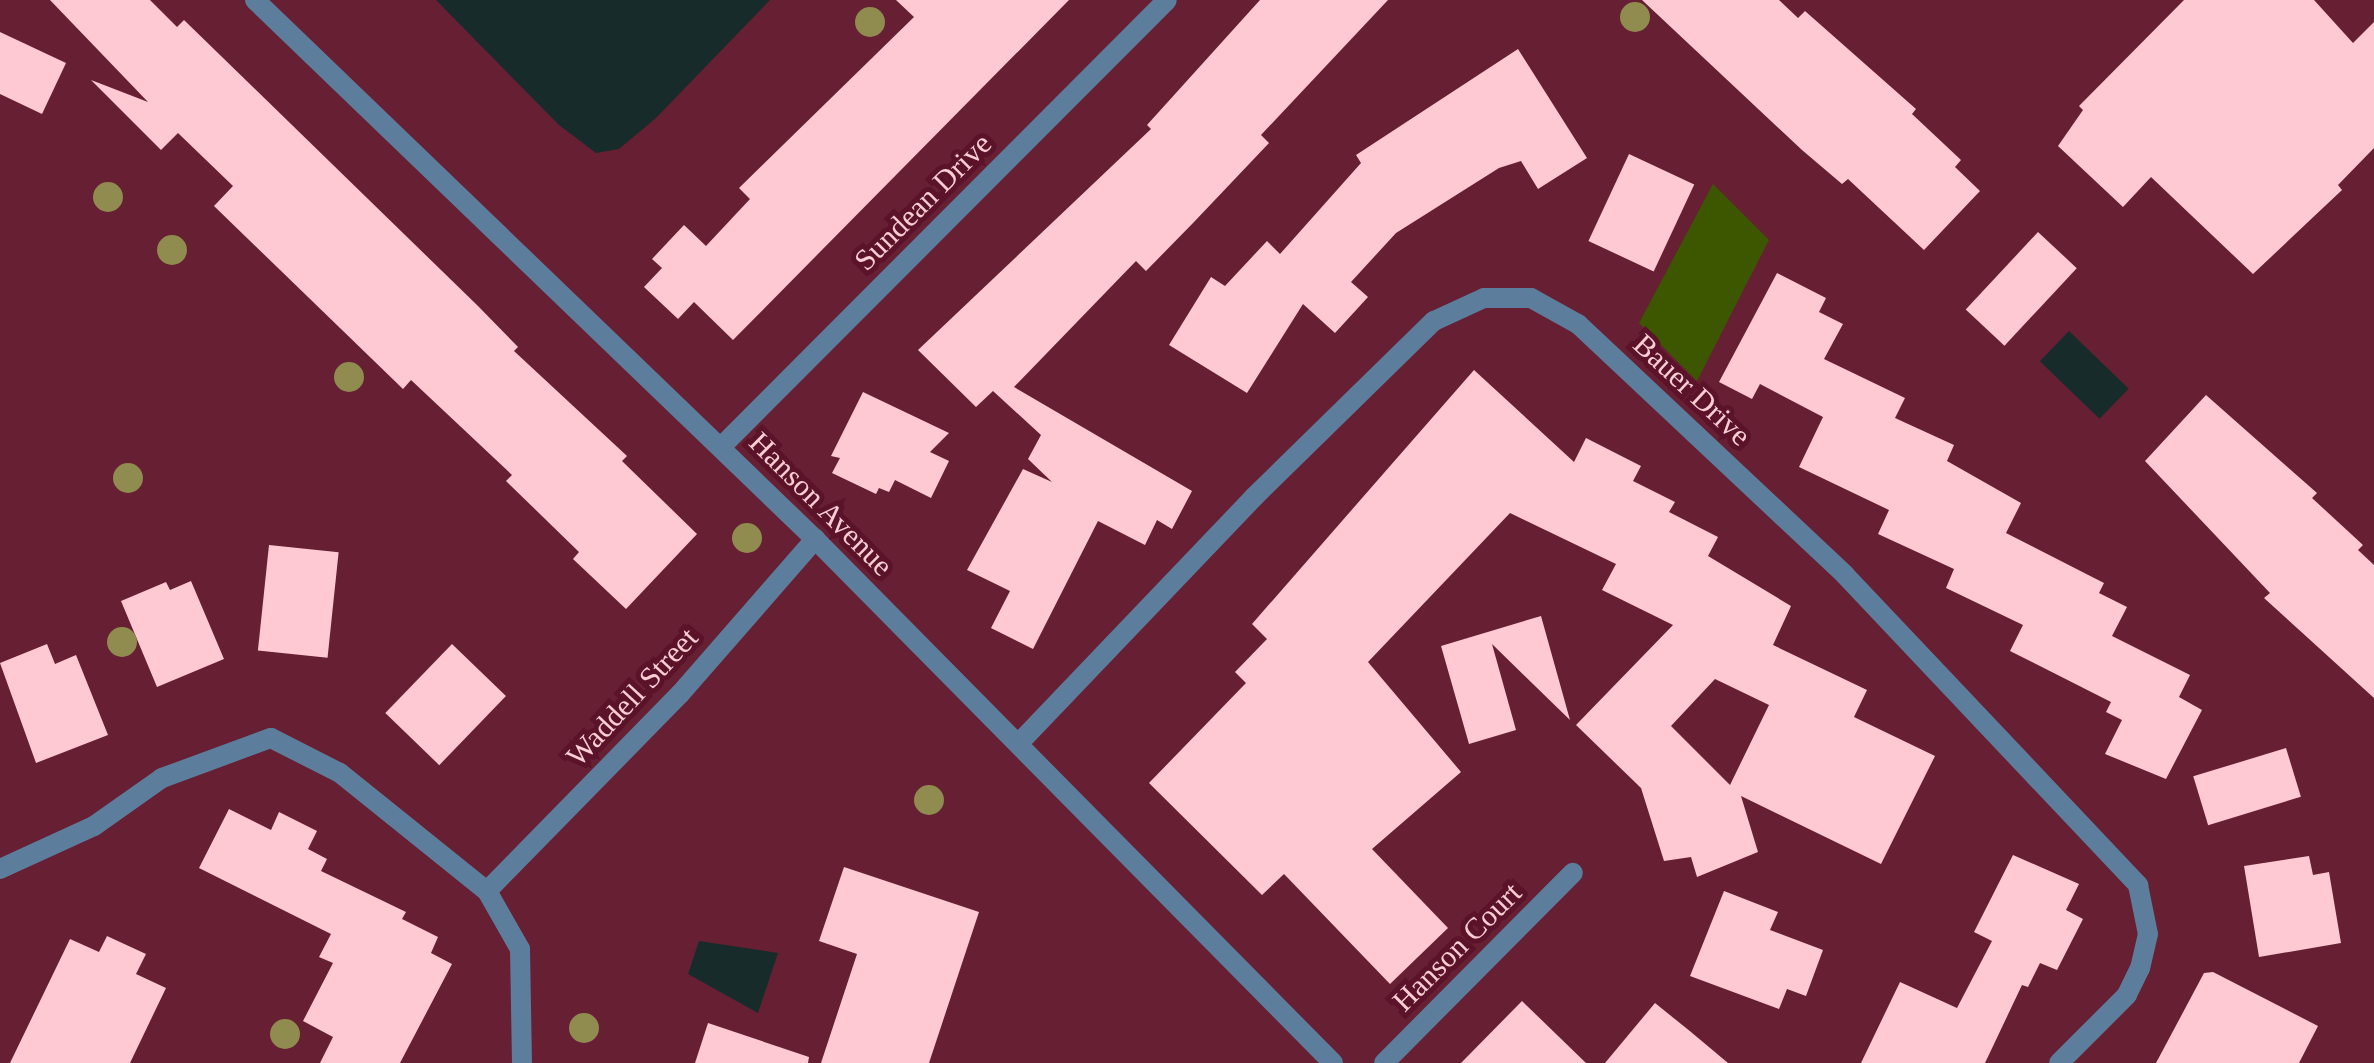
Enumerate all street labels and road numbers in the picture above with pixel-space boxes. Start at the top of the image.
street label: Sundean Drive [847,126,999,278]
street label: Bauer Drive [1626,327,1758,453]
street label: Hanson Avenue [741,424,901,584]
street label: Waddell Street [559,620,705,774]
street label: Hanson Court [1385,875,1529,1019]

